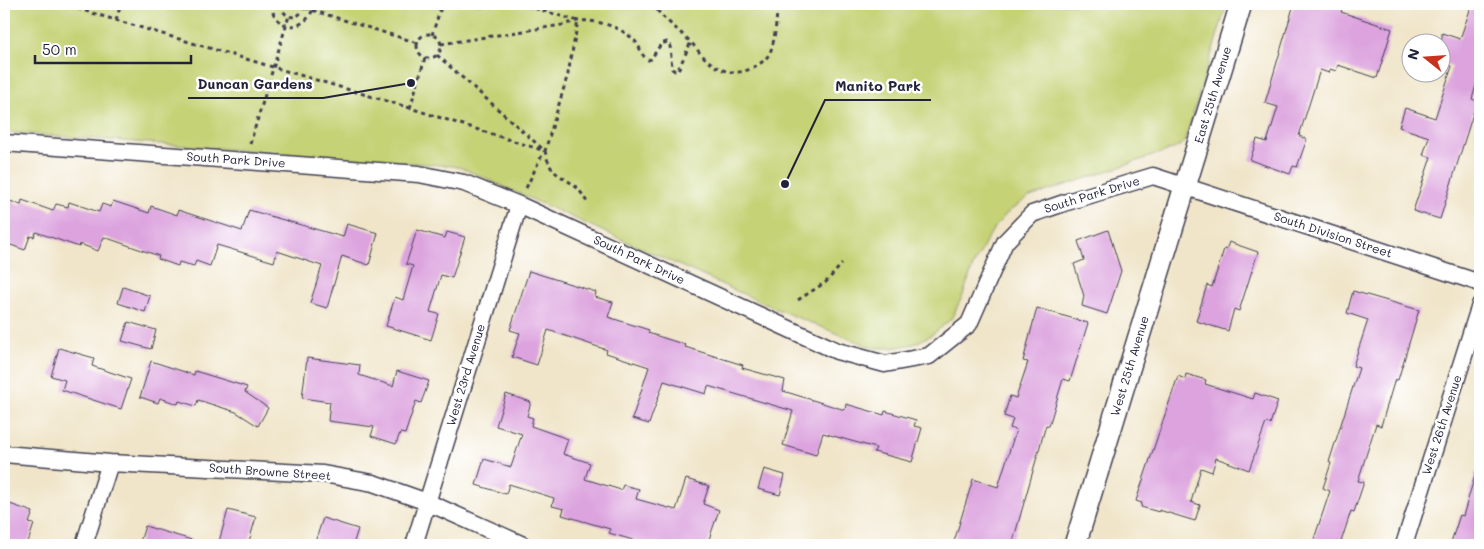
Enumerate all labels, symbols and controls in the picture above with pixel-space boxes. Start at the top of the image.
scale bar [35,32,191,64]
north arrow [1402,32,1452,82]
text: 50 m [42,39,77,59]
street label: East 25th Avenue [1190,44,1234,145]
text: N [1402,46,1424,62]
callout: Duncan Gardens [188,69,323,98]
callout: Manito Park [825,71,931,100]
text: Duncan Gardens [197,74,313,93]
text: Manito Park [835,76,921,95]
street label: South Park Drive [186,148,286,170]
street label: South Park Drive [1042,172,1141,216]
street label: South Division Street [1272,207,1395,261]
street label: South Park Drive [591,231,688,287]
street label: West 25th Avenue [1106,314,1152,418]
street label: West 23rd Avenue [442,322,488,428]
street label: West 26th Avenue [1417,373,1465,477]
street label: South Browne Street [208,459,332,483]

